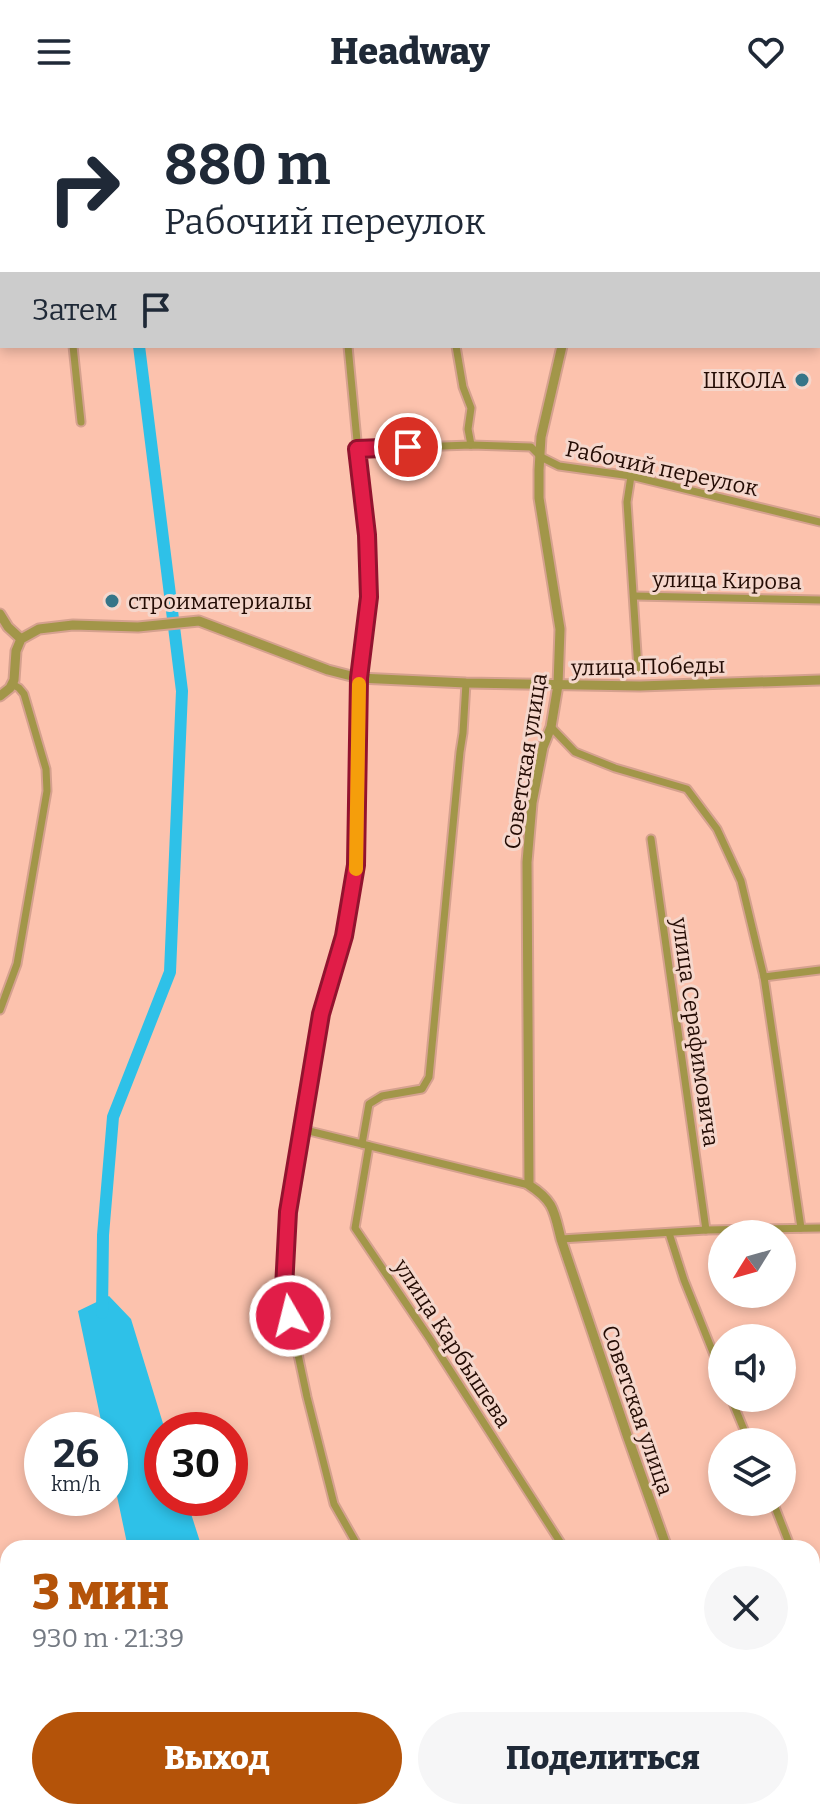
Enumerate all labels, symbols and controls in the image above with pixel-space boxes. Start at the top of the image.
icon: menu [32,30,76,74]
text: Headway [330,30,490,74]
icon: heart [744,30,788,74]
text: 880 m [164,132,331,199]
icon: right [32,136,136,240]
text: Рабочий переулок [164,200,485,244]
icon: arrive [134,288,178,332]
text: Затем [32,292,118,328]
place label: ШКОЛА [703,367,786,394]
marker: ШКОЛА [793,371,811,389]
pin [374,413,442,481]
icon: arrive [386,425,430,469]
street label: Рабочий переулок [563,435,761,502]
street label: улица Кирова [651,566,802,595]
place label: строиматериалы [128,588,312,615]
marker: строиматериалы [103,592,121,610]
street label: улица Победы [570,652,725,681]
street label: Советская улица [498,671,553,851]
street label: улица Серафимовича [666,915,725,1148]
north arrow [708,1220,796,1308]
map controls [708,1220,796,1516]
street label: улица Карбышева [387,1253,517,1433]
position arrow [248,1274,332,1358]
street label: Советская улица [596,1322,679,1499]
button: sound [708,1324,796,1412]
speed limit sign: 30 [144,1412,248,1516]
button: layers [708,1428,796,1516]
text: 26 [53,1430,99,1478]
text: km/h [51,1472,101,1496]
text: 3 мин [32,1564,169,1622]
button: close [704,1566,788,1650]
text: 930 m · 21:39 [32,1623,184,1654]
button: Выход [32,1712,402,1804]
button: Поделиться [418,1712,788,1804]

